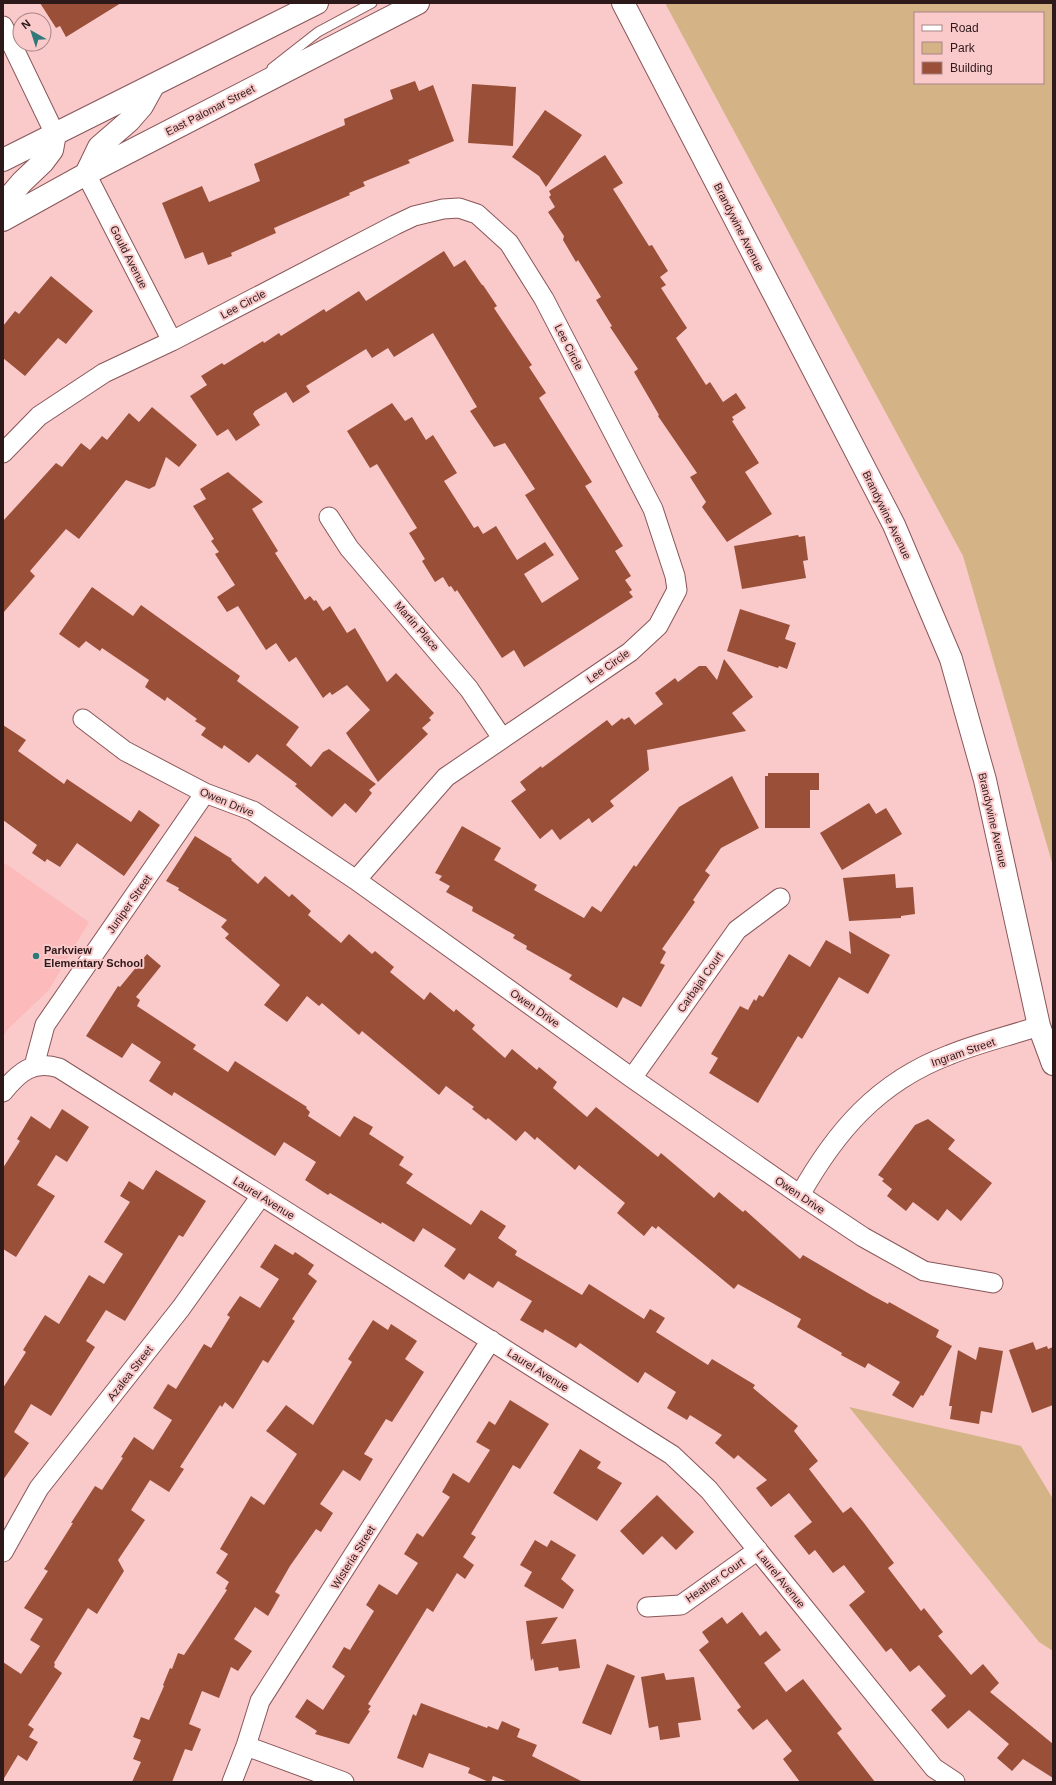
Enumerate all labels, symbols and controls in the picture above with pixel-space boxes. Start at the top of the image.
north arrow [12,12,52,52]
legend [914,12,1044,84]
text: N [19,17,33,31]
text: Road [950,21,979,35]
text: Park [950,41,976,55]
text: Building [950,61,993,75]
street label: East Palomar Street [163,82,257,138]
street label: Brandywine Avenue [712,181,766,273]
street label: Gould Avenue [108,224,150,290]
street label: Lee Circle [218,287,268,321]
street label: Lee Circle [552,322,586,372]
street label: Brandywine Avenue [860,469,914,561]
street label: Martin Place [392,599,442,653]
street label: Lee Circle [584,647,632,685]
street label: Brandywine Avenue [976,771,1010,869]
street label: Owen Drive [198,785,256,819]
street label: Juniper Street [104,873,154,935]
place label: Parkview Elementary School [44,944,143,969]
street label: Carbajal Court [675,950,725,1014]
marker: Parkview Elementary School [31,951,41,961]
street label: Owen Drive [508,987,562,1029]
street label: Ingram Street [930,1035,996,1069]
street label: Laurel Avenue [231,1174,297,1222]
street label: Owen Drive [773,1174,827,1216]
street label: Azalea Street [105,1343,155,1403]
street label: Laurel Avenue [505,1346,571,1394]
street label: Wisteria Street [329,1523,377,1591]
street label: Laurel Avenue [754,1548,808,1610]
street label: Heather Court [683,1555,747,1605]

